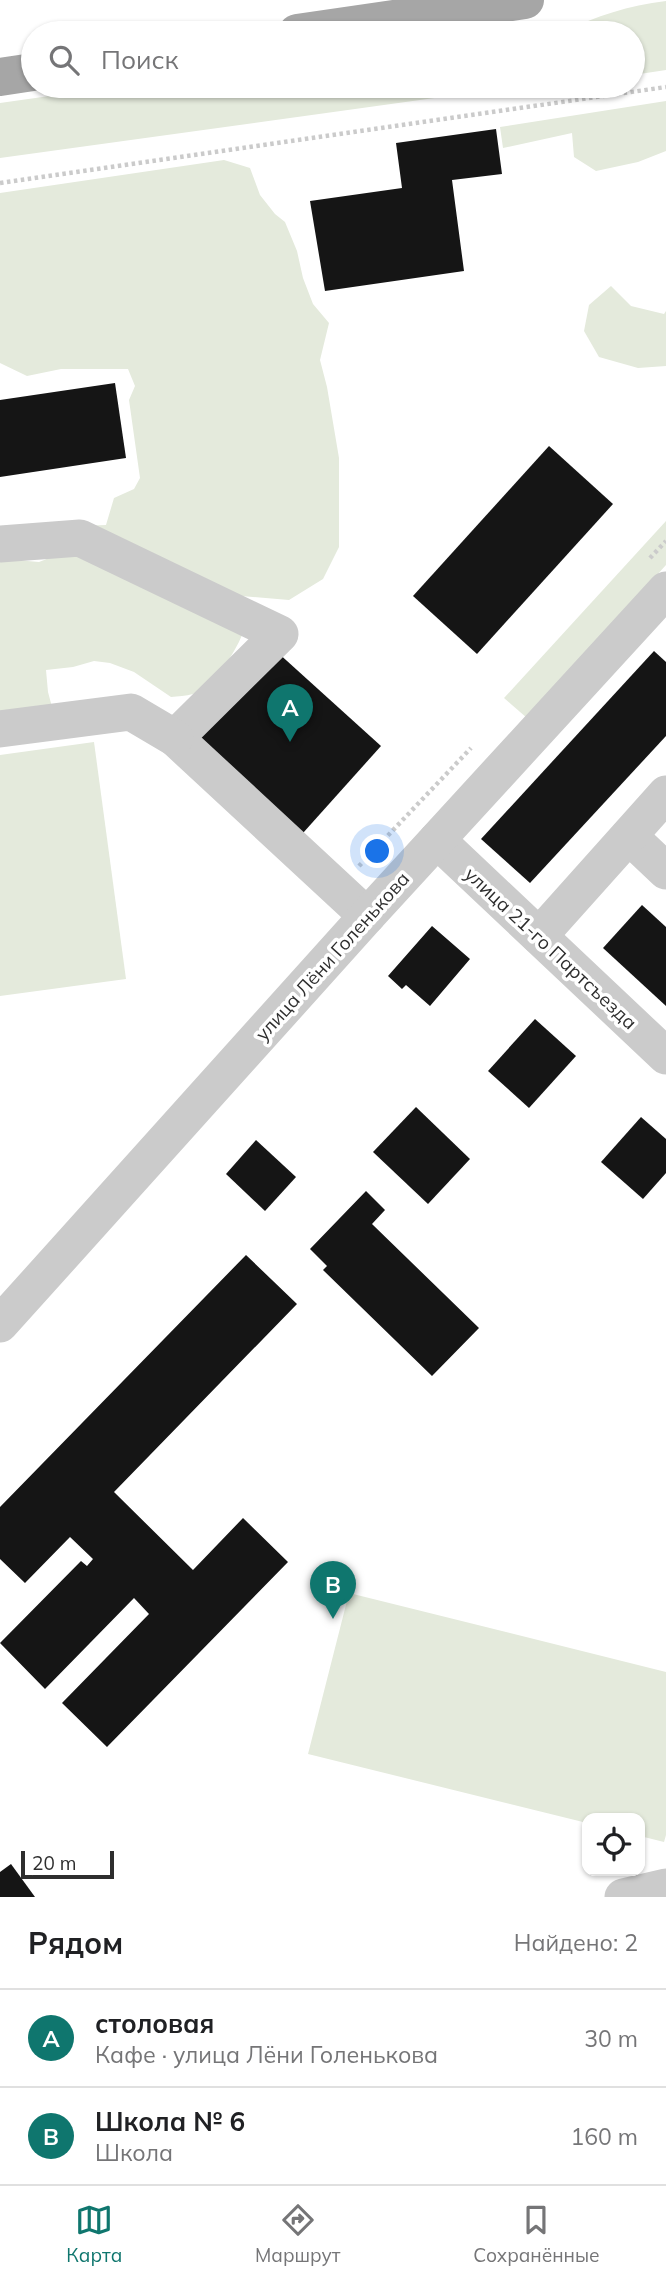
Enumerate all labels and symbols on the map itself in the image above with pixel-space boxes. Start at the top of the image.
pin: A [267,684,313,742]
your location [360,834,394,868]
street label: улица 21-го Партсъезда [460,862,642,1034]
street label: улица Лёни Голенькова [250,867,414,1045]
pin: B [310,1561,356,1619]
scale bar [21,1848,114,1880]

